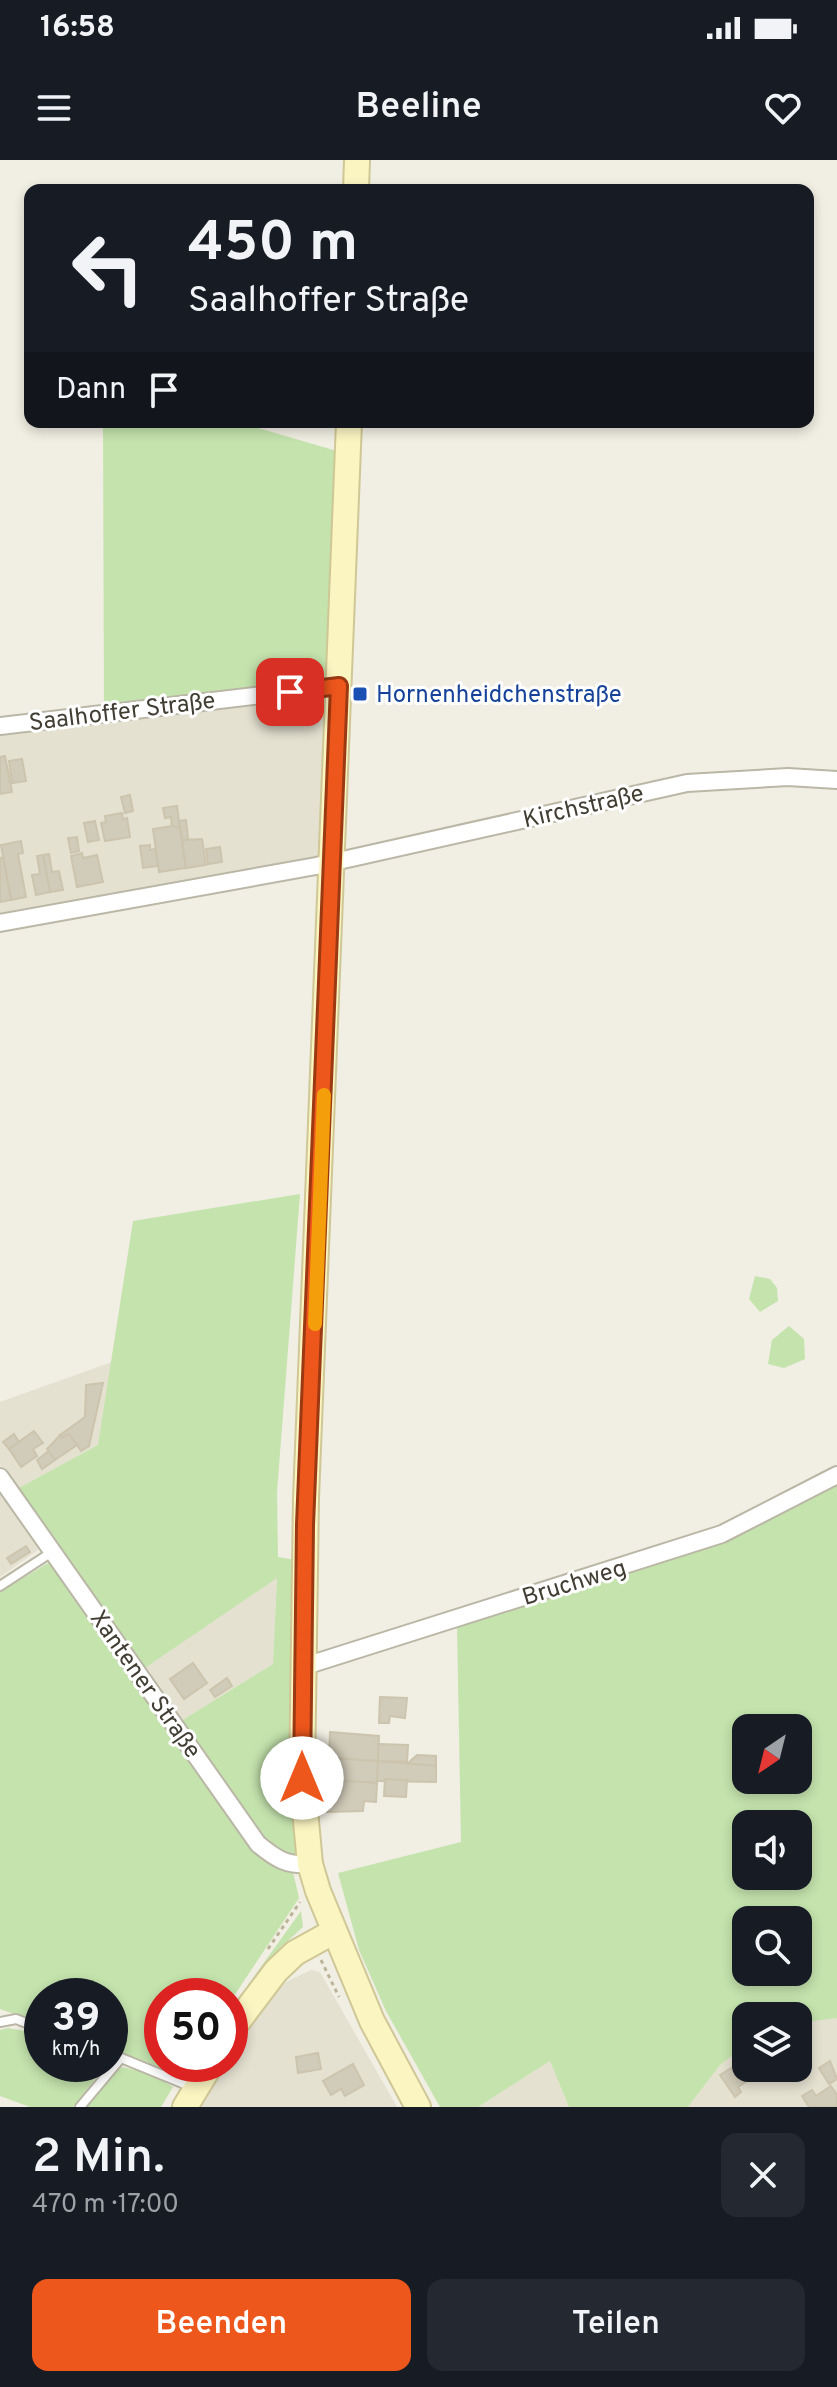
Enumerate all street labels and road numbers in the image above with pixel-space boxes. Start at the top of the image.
street label: Saalhoffer Straße [27,687,217,739]
street label: Kirchstraße [520,780,647,836]
street label: Bruchweg [519,1554,630,1614]
street label: Xantener Straße [82,1605,207,1765]

